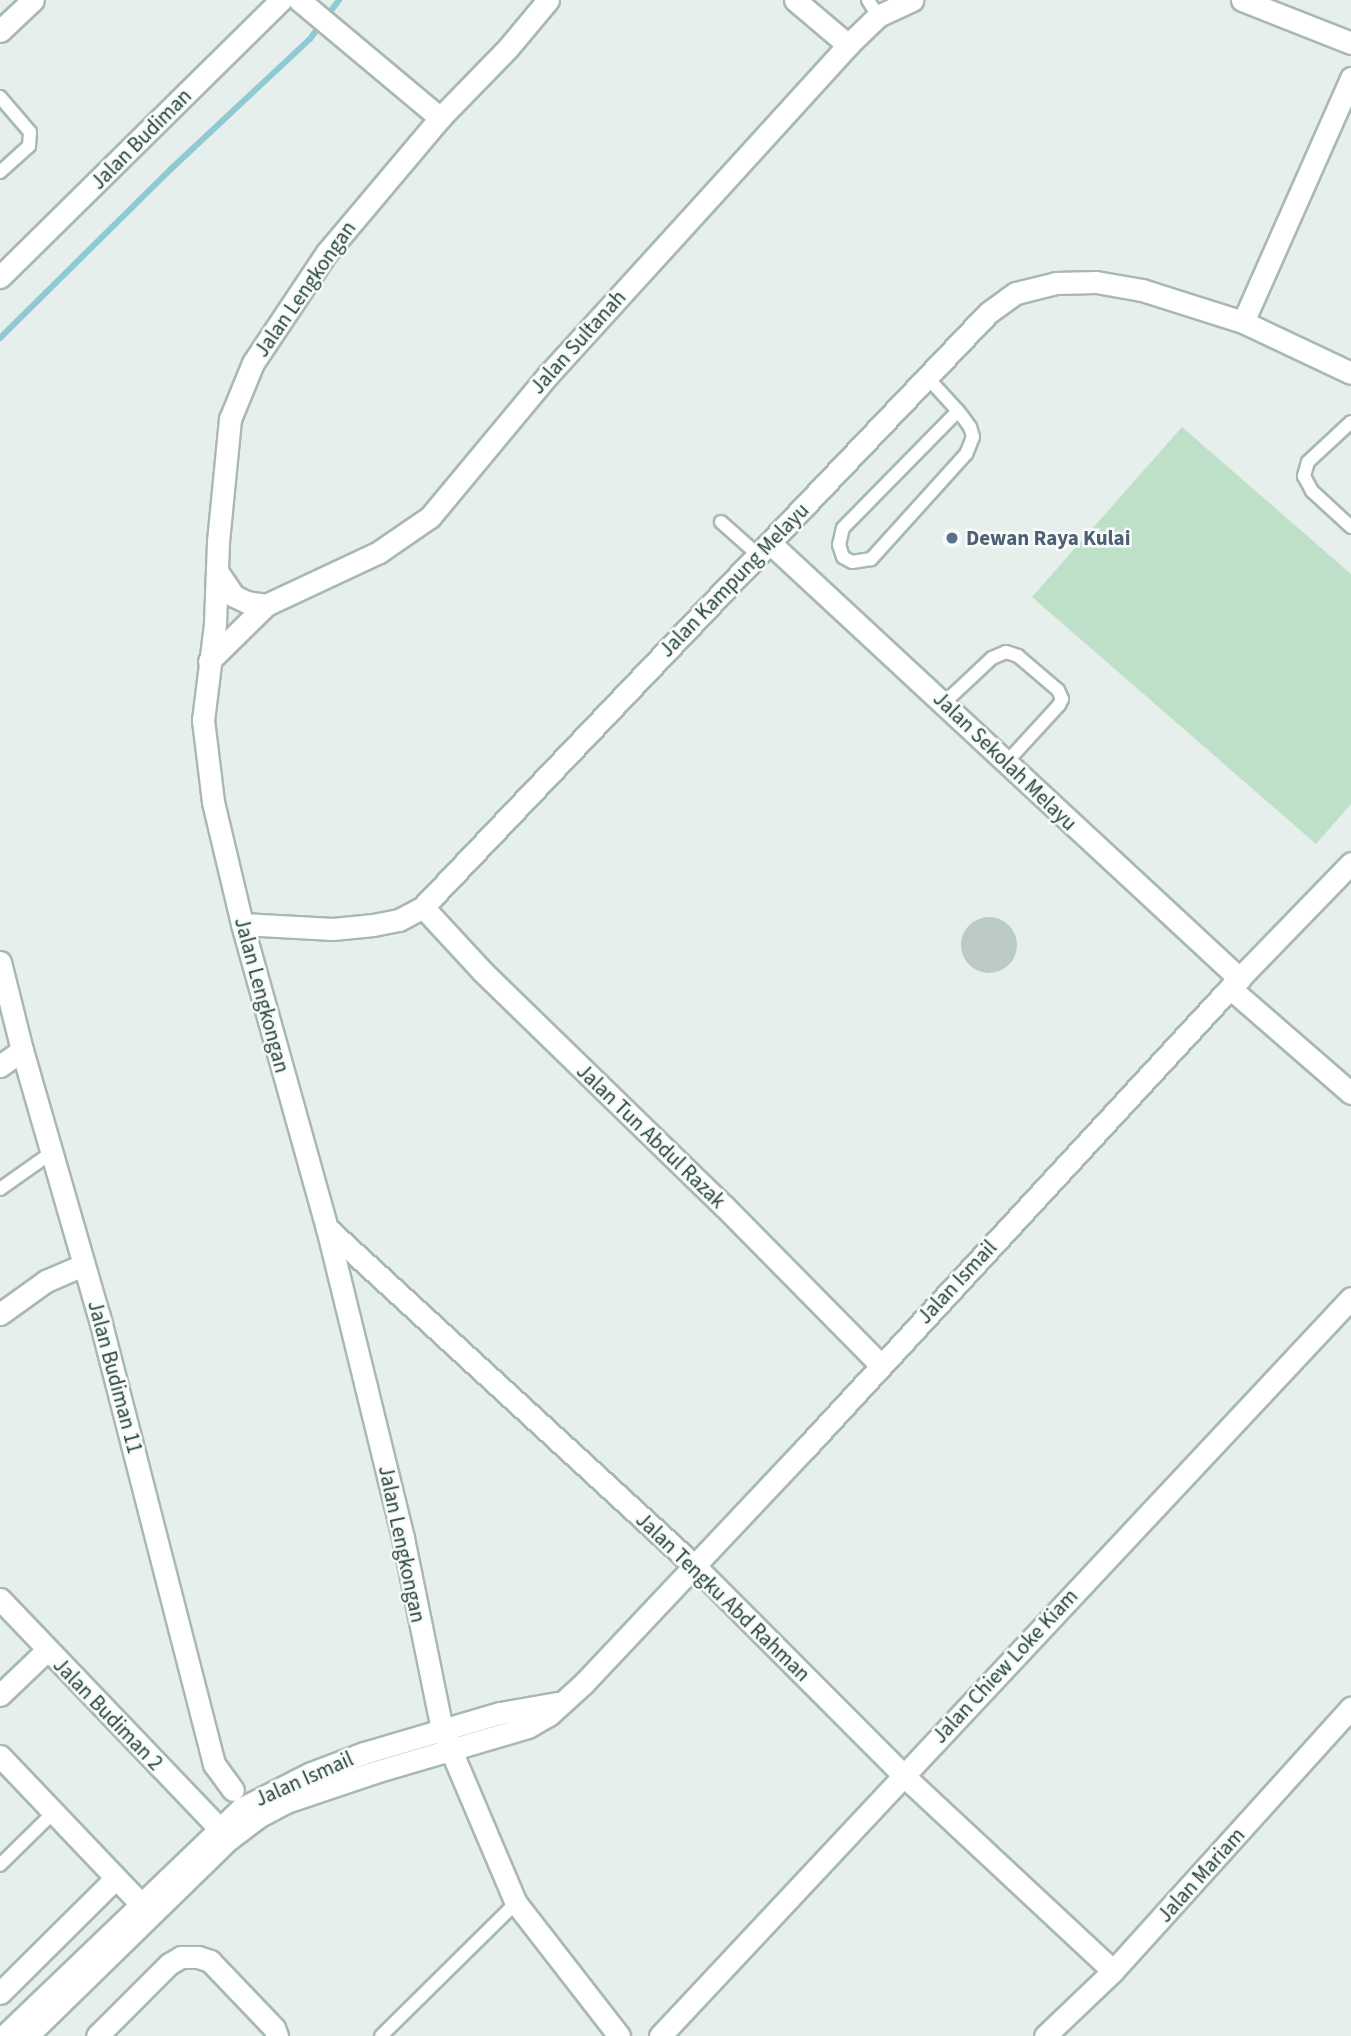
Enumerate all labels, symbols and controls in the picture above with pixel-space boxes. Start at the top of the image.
street label: Jalan Budiman [85,83,197,195]
street label: Jalan Lengkongan [249,216,361,362]
street label: Jalan Sultanah [525,285,631,399]
street label: Jalan Kampung Melayu [654,498,814,662]
place label: Dewan Raya Kulai [966,525,1130,551]
marker: Dewan Raya Kulai [944,530,960,546]
street label: Jalan Sekolah Melayu [928,686,1082,836]
street label: Jalan Lengkongan [229,915,295,1075]
street label: Jalan Tun Abdul Razak [571,1058,731,1214]
street label: Jalan Ismail [912,1235,1002,1329]
street label: Jalan Budiman 11 [82,1298,148,1456]
street label: Jalan Lengkongan [373,1463,431,1625]
street label: Jalan Tengku Abd Rahman [631,1507,815,1687]
street label: Jalan Chiew Loke Kiam [927,1584,1083,1748]
street label: Jalan Budiman 2 [48,1652,168,1776]
street label: Jalan Ismail [251,1746,357,1812]
street label: Jalan Mariam [1152,1823,1250,1927]

